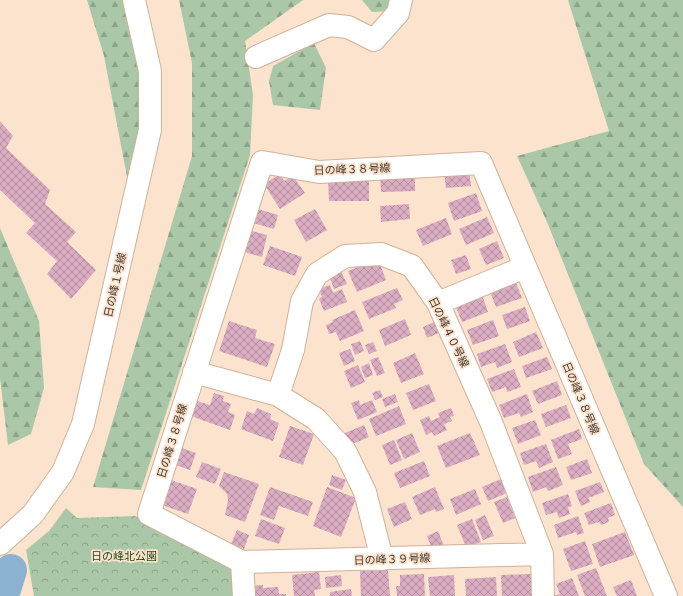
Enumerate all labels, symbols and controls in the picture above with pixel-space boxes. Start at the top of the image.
street label: 日の峰３８号線 [313,161,391,177]
street label: 日の峰１号線 [101,251,129,319]
street label: 日の峰４０号線 [426,294,472,370]
street label: 日の峰３８号線 [560,360,602,436]
street label: 日の峰３８号線 [154,402,190,480]
park label: 日の峰北公園 [91,549,157,563]
street label: 日の峰３９号線 [353,551,431,567]

